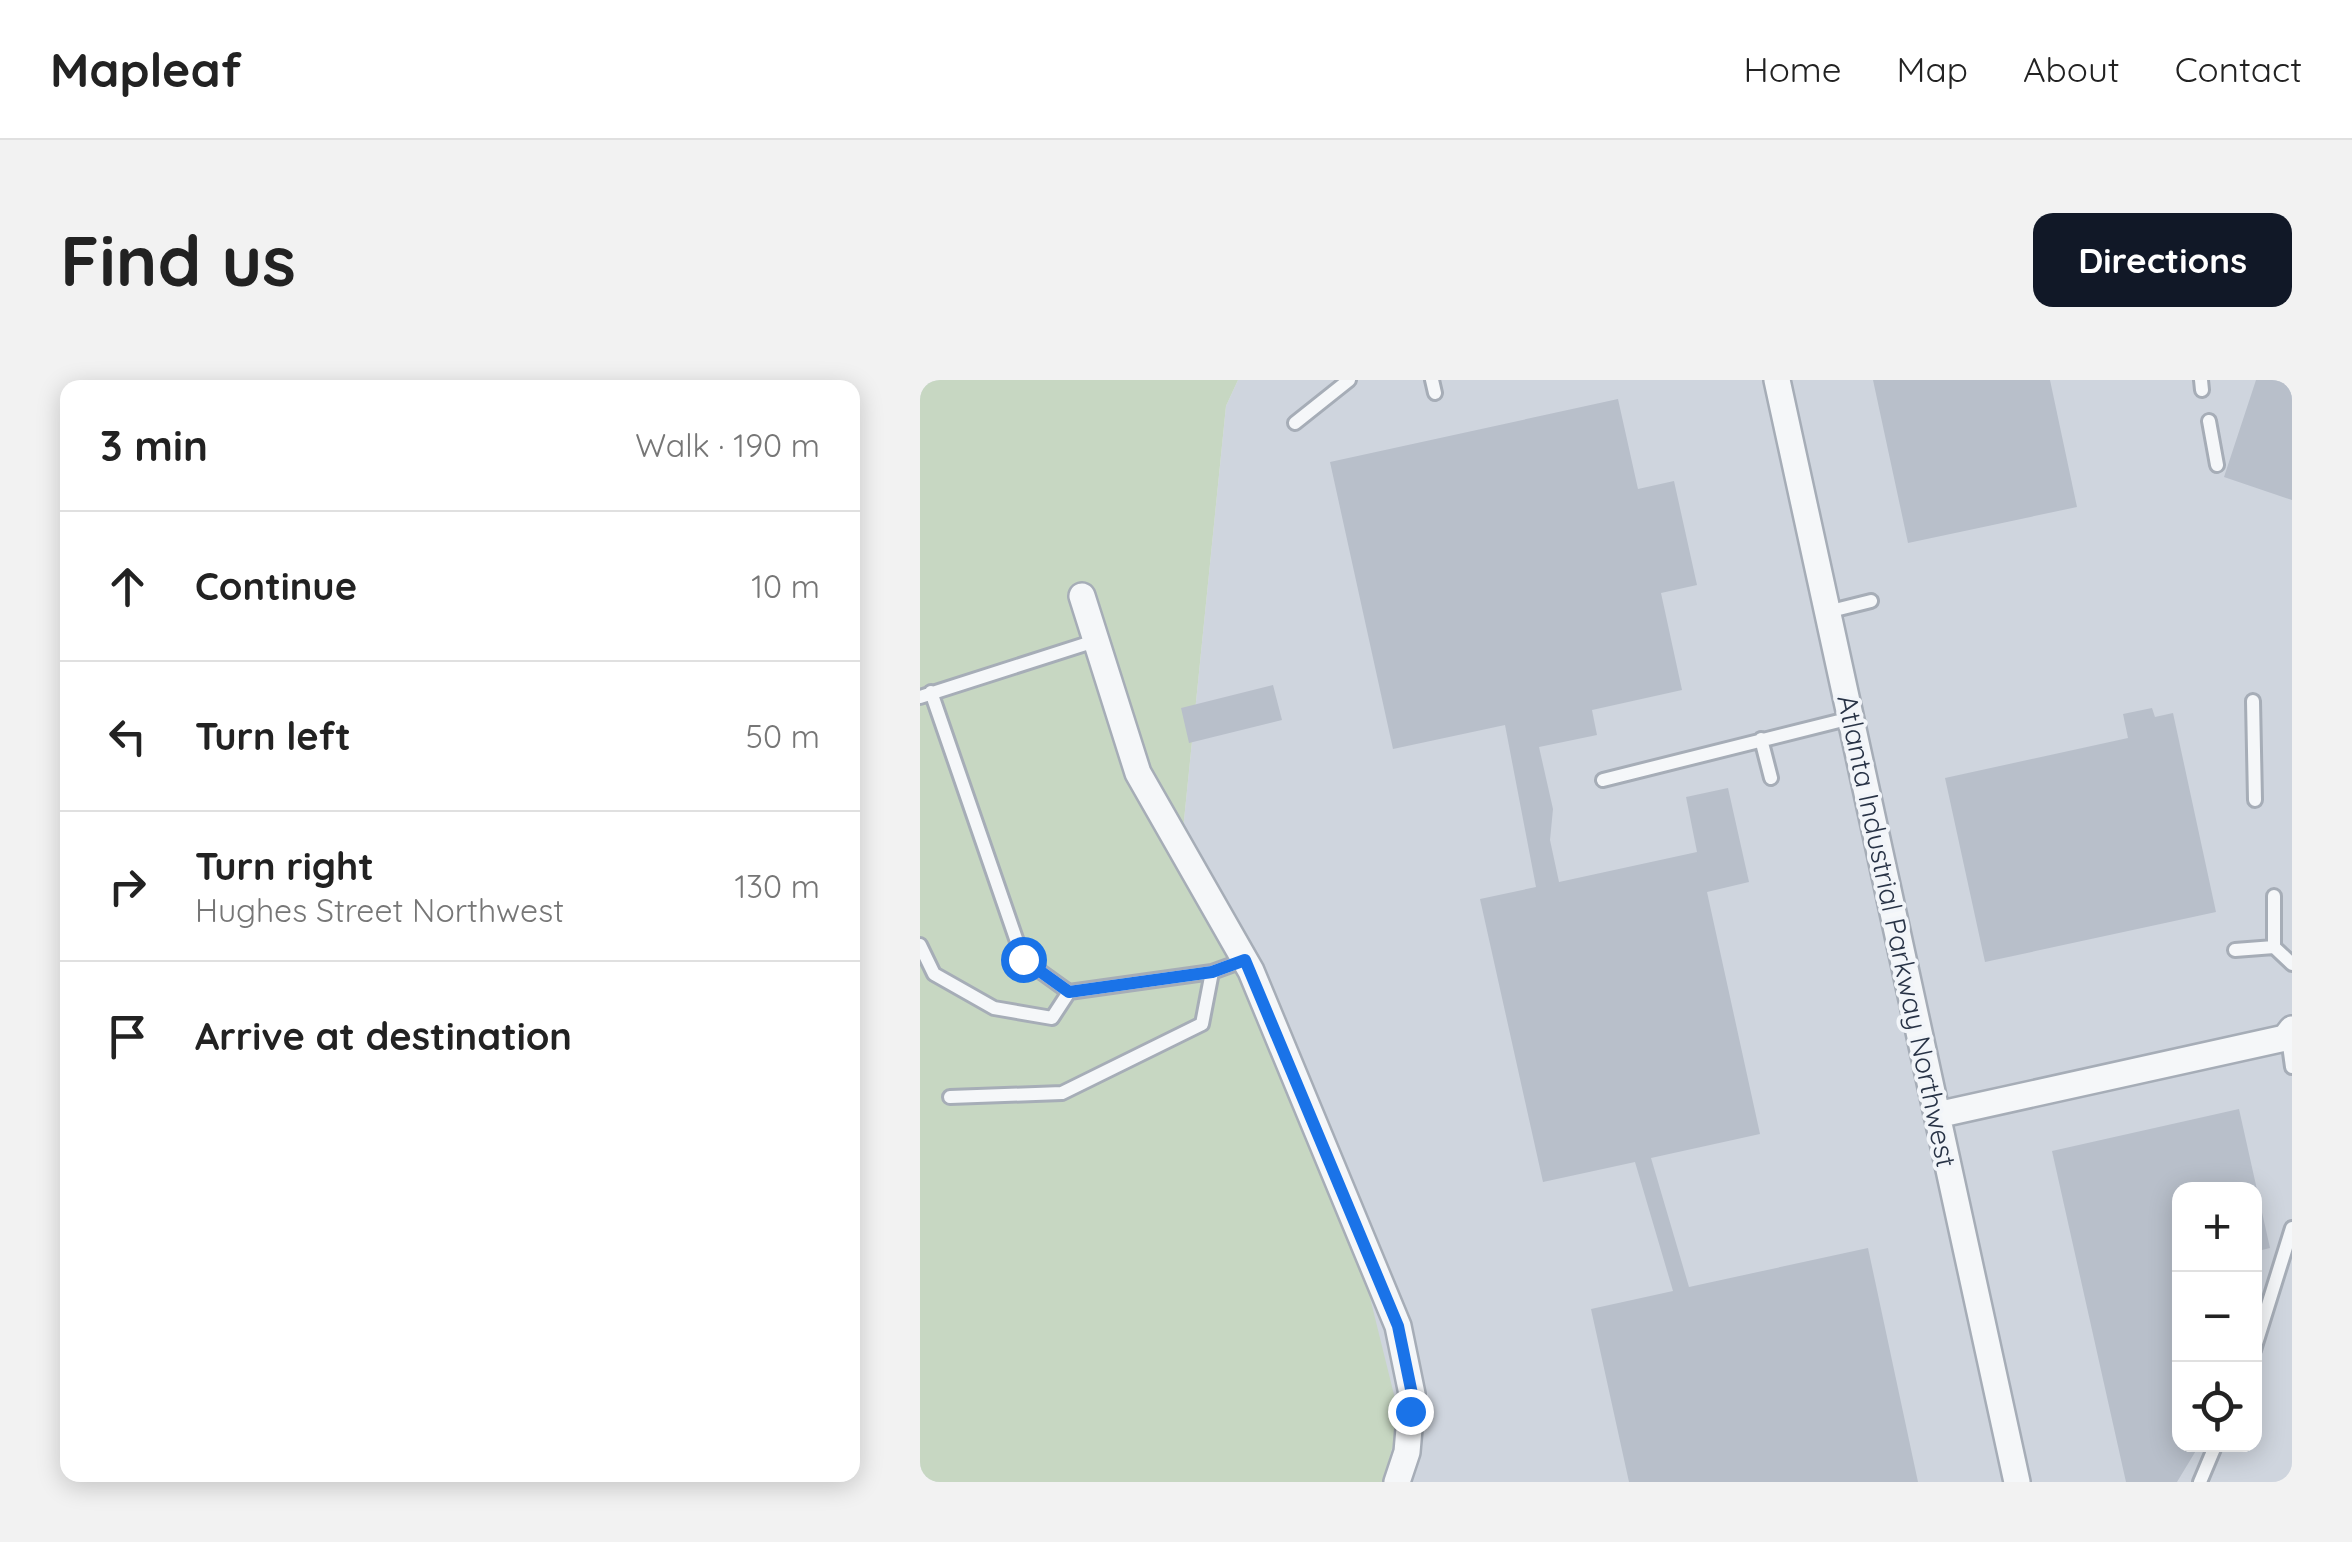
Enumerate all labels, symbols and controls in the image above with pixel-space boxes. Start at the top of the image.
text: Mapleaf [50,39,242,99]
text: Home [1744,47,1842,91]
text: Map [1897,47,1968,91]
text: About [2023,47,2120,91]
text: Contact [2175,47,2302,91]
button: Directions [2033,213,2292,307]
text: Find us [60,216,296,304]
text: 3 min [100,419,208,472]
text: Walk · 190 m [635,425,820,465]
icon: ahead [100,559,155,614]
text: Continue [195,562,357,610]
text: 10 m [751,566,820,606]
street label: Atlanta Industrial Parkway Northwest [1830,691,1965,1170]
icon: left [100,709,155,764]
text: Turn left [195,712,351,760]
text: 50 m [746,716,820,756]
text: Turn right [195,842,374,890]
icon: right [100,859,155,914]
text: 130 m [734,866,820,906]
text: Hughes Street Northwest [195,890,564,930]
route start [1001,937,1047,983]
icon: arrive [100,1009,155,1064]
text: Arrive at destination [195,1012,572,1060]
map controls [2172,1182,2262,1452]
button: + [2172,1182,2262,1272]
button: − [2172,1272,2262,1362]
button: locate [2172,1362,2262,1452]
route end [1388,1389,1434,1435]

